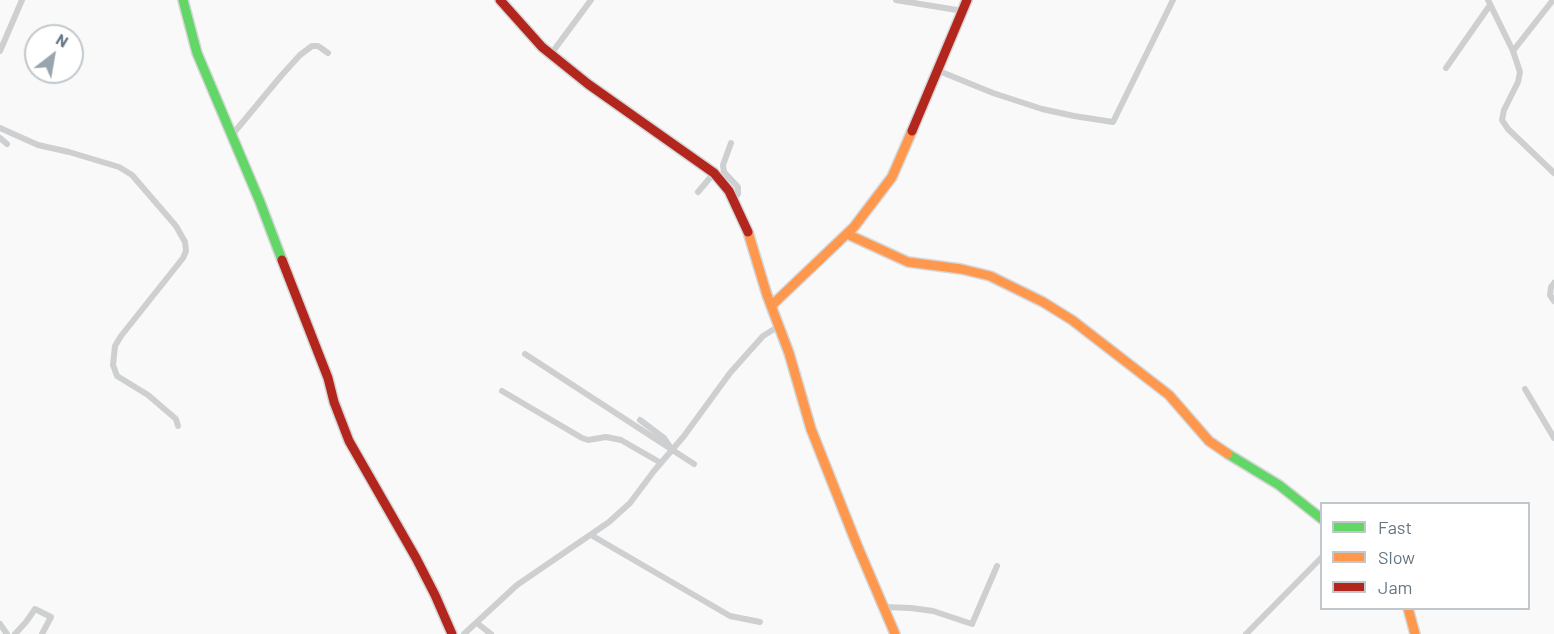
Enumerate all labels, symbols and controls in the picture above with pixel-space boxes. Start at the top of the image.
north arrow [24,24,84,84]
text: N [53,29,72,51]
legend [1320,502,1530,610]
text: Fast [1378,516,1412,538]
text: Slow [1378,546,1415,568]
text: Jam [1378,576,1412,598]

